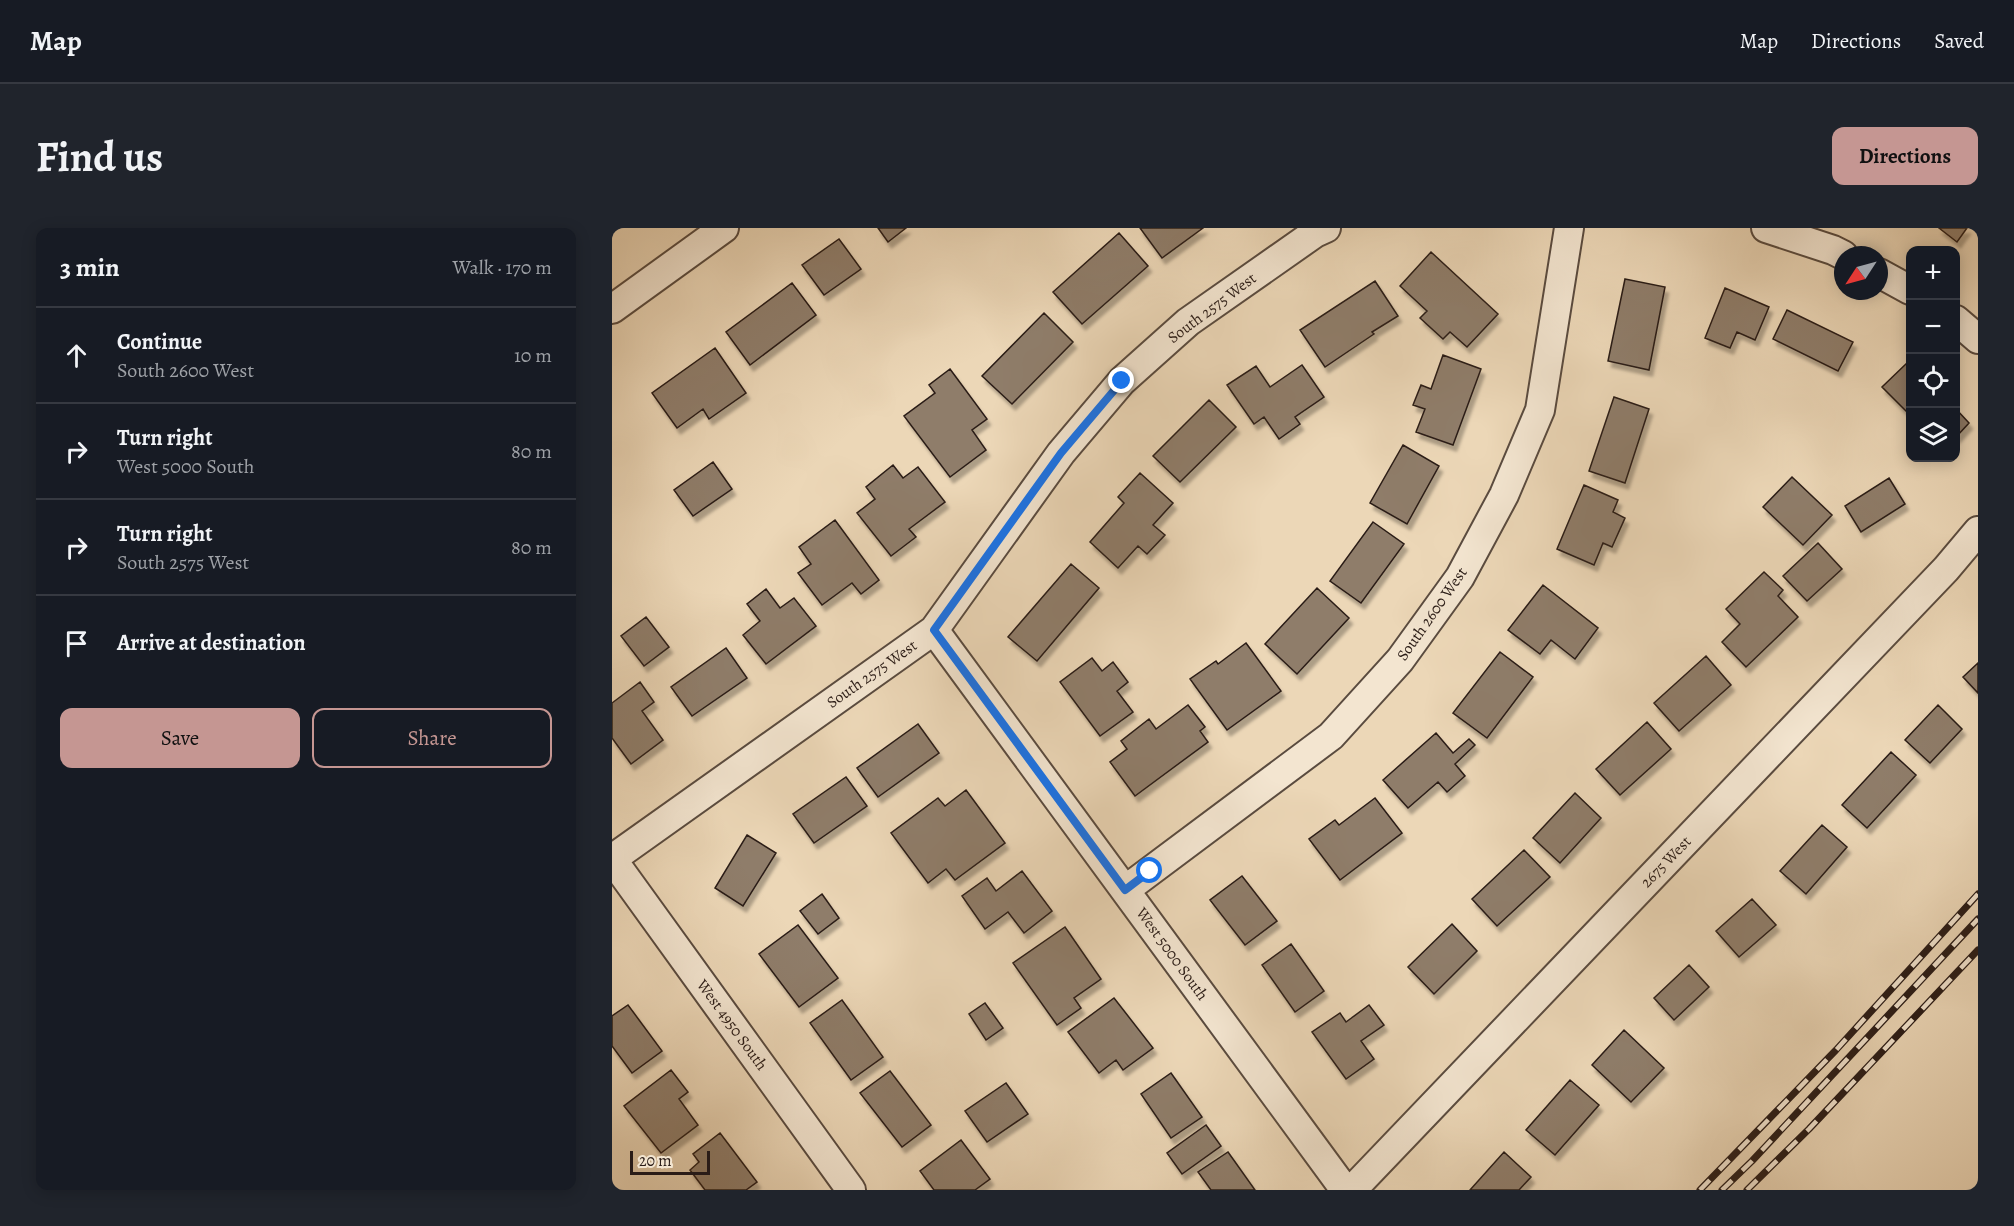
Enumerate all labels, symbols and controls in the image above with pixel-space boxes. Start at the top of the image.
text: Map [30,22,82,60]
text: Map [1740,27,1778,55]
text: Directions [1811,27,1901,55]
text: Saved [1934,27,1984,55]
button: Directions [1832,127,1978,185]
text: Find us [36,128,163,185]
north arrow [1834,246,1888,300]
map controls [1906,246,1960,462]
button: + [1906,246,1960,300]
text: 3 min [60,250,120,285]
text: Walk · 170 m [452,254,552,281]
street label: South 2575 West [1163,267,1261,349]
button: − [1906,300,1960,354]
text: Continue [117,327,202,357]
icon: ahead [60,339,93,372]
text: 10 m [514,342,552,369]
button: locate [1906,354,1960,408]
text: South 2600 West [117,357,254,384]
route end [1108,367,1134,393]
button: layers [1906,408,1960,462]
text: Turn right [117,423,213,453]
icon: right [60,435,93,468]
text: 80 m [511,438,552,465]
text: West 5000 South [117,453,255,480]
text: Turn right [117,519,213,549]
icon: right [60,531,93,564]
text: 80 m [511,534,552,561]
text: South 2575 West [117,549,249,576]
street label: South 2600 West [1392,563,1472,665]
icon: arrive [60,627,93,660]
text: Arrive at destination [117,628,306,658]
street label: South 2575 West [822,635,922,713]
button: Save [60,708,300,768]
button: Share [312,708,552,768]
street label: 2675 West [1636,831,1696,893]
route start [1136,857,1162,883]
street label: West 5000 South [1130,902,1213,1005]
street label: West 4950 South [691,974,773,1075]
scale bar [630,1148,710,1176]
text: 20 m [639,1150,672,1172]

